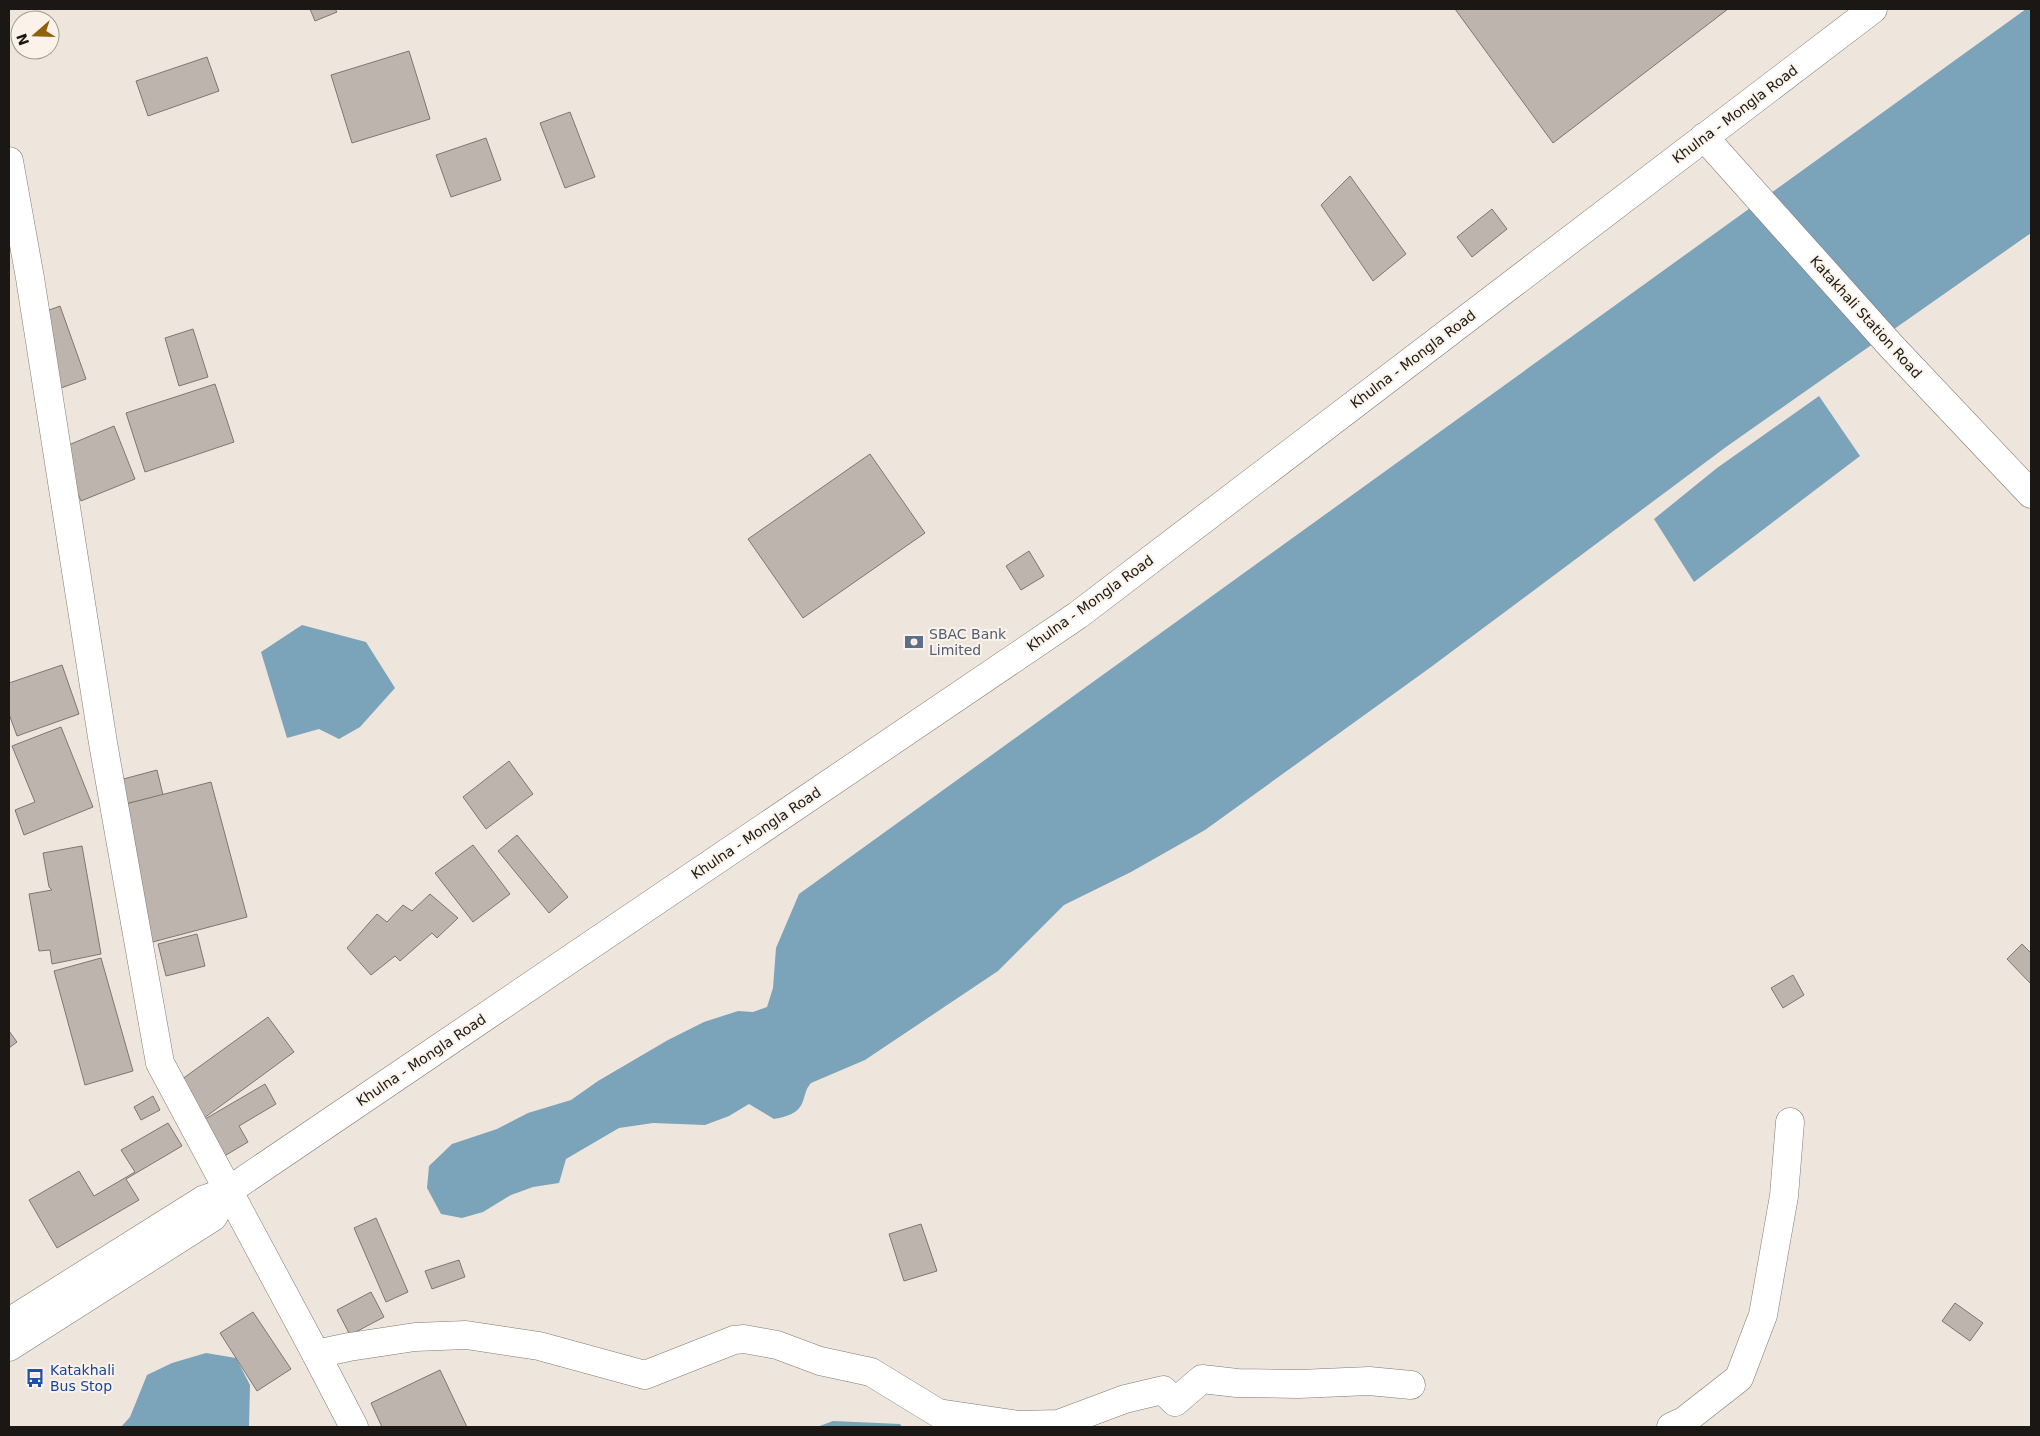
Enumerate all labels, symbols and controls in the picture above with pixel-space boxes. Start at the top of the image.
north arrow [10,10,60,60]
text: N [13,31,32,48]
street label: Khulna - Mongla Road [1669,62,1801,166]
street label: Katakhali Station Road [1807,253,1925,381]
street label: Khulna - Mongla Road [1347,307,1479,411]
street label: Khulna - Mongla Road [1024,552,1156,654]
place label: SBAC Bank Limited [929,626,1007,658]
bank icon: SBAC Bank Limited [903,631,925,653]
street label: Khulna - Mongla Road [688,784,824,882]
street label: Khulna - Mongla Road [353,1011,489,1109]
place label: Katakhali Bus Stop [50,1362,115,1394]
bus stop icon: Katakhali Bus Stop [24,1367,46,1389]

